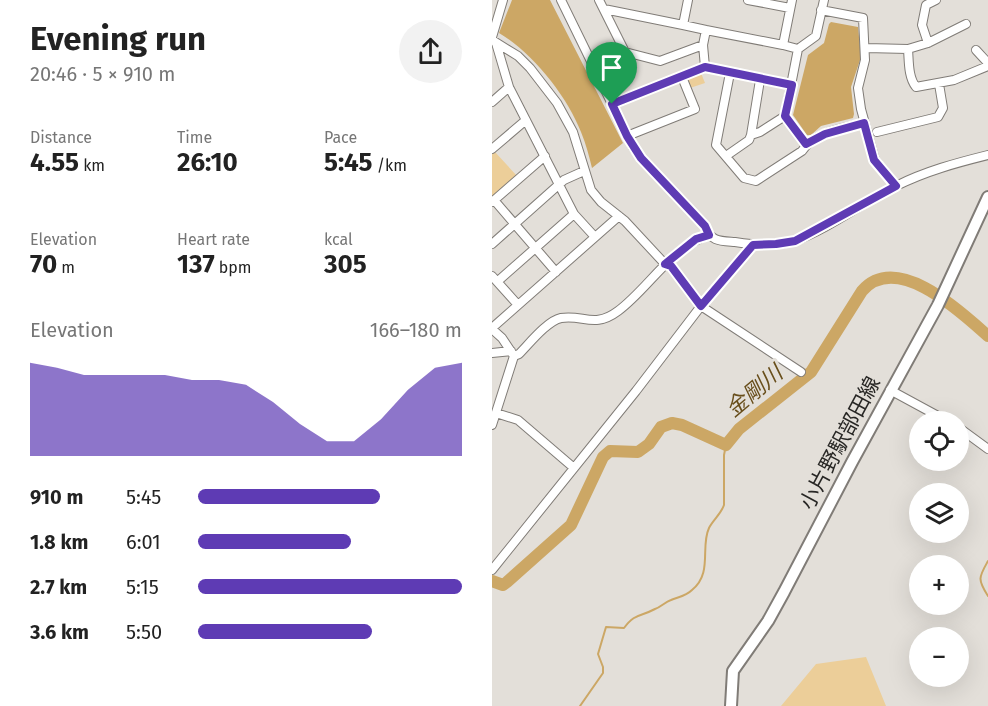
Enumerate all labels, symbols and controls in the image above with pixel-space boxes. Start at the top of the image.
text: Evening run [30,19,206,59]
button: share [399,20,462,83]
pin [586,42,637,104]
icon: arrive [595,51,628,84]
text: 20:46 · 5 × 910 m [30,62,175,86]
text: Distance [30,128,92,147]
text: Time [177,128,212,147]
text: Pace [324,128,357,147]
text: 4.55 [30,147,79,178]
text: 26:10 [177,147,238,178]
text: 5:45 [324,147,372,178]
text: km [79,156,105,175]
text: /km [372,156,407,175]
text: Elevation [30,230,97,249]
text: Heart rate [177,230,250,249]
text: kcal [324,230,353,249]
text: 70 [30,249,57,280]
text: 137 [177,249,215,280]
text: 305 [324,249,367,280]
text: m [57,258,75,277]
text: bpm [215,258,252,277]
text: Elevation [30,318,114,342]
text: 166–180 m [370,318,462,342]
water label: 金剛川 [720,358,789,423]
street label: 小片野駅部田線 [794,372,886,514]
map controls [909,411,969,687]
button: locate [909,411,969,471]
button: layers [909,483,969,543]
text: 910 m [30,485,83,509]
text: 5:45 [126,485,161,509]
text: 1.8 km [30,530,88,554]
text: 6:01 [126,530,161,554]
button: + [909,555,969,615]
text: 2.7 km [30,575,87,599]
text: 5:15 [126,575,159,599]
text: 3.6 km [30,620,89,644]
text: 5:50 [126,620,162,644]
button: − [909,627,969,687]

